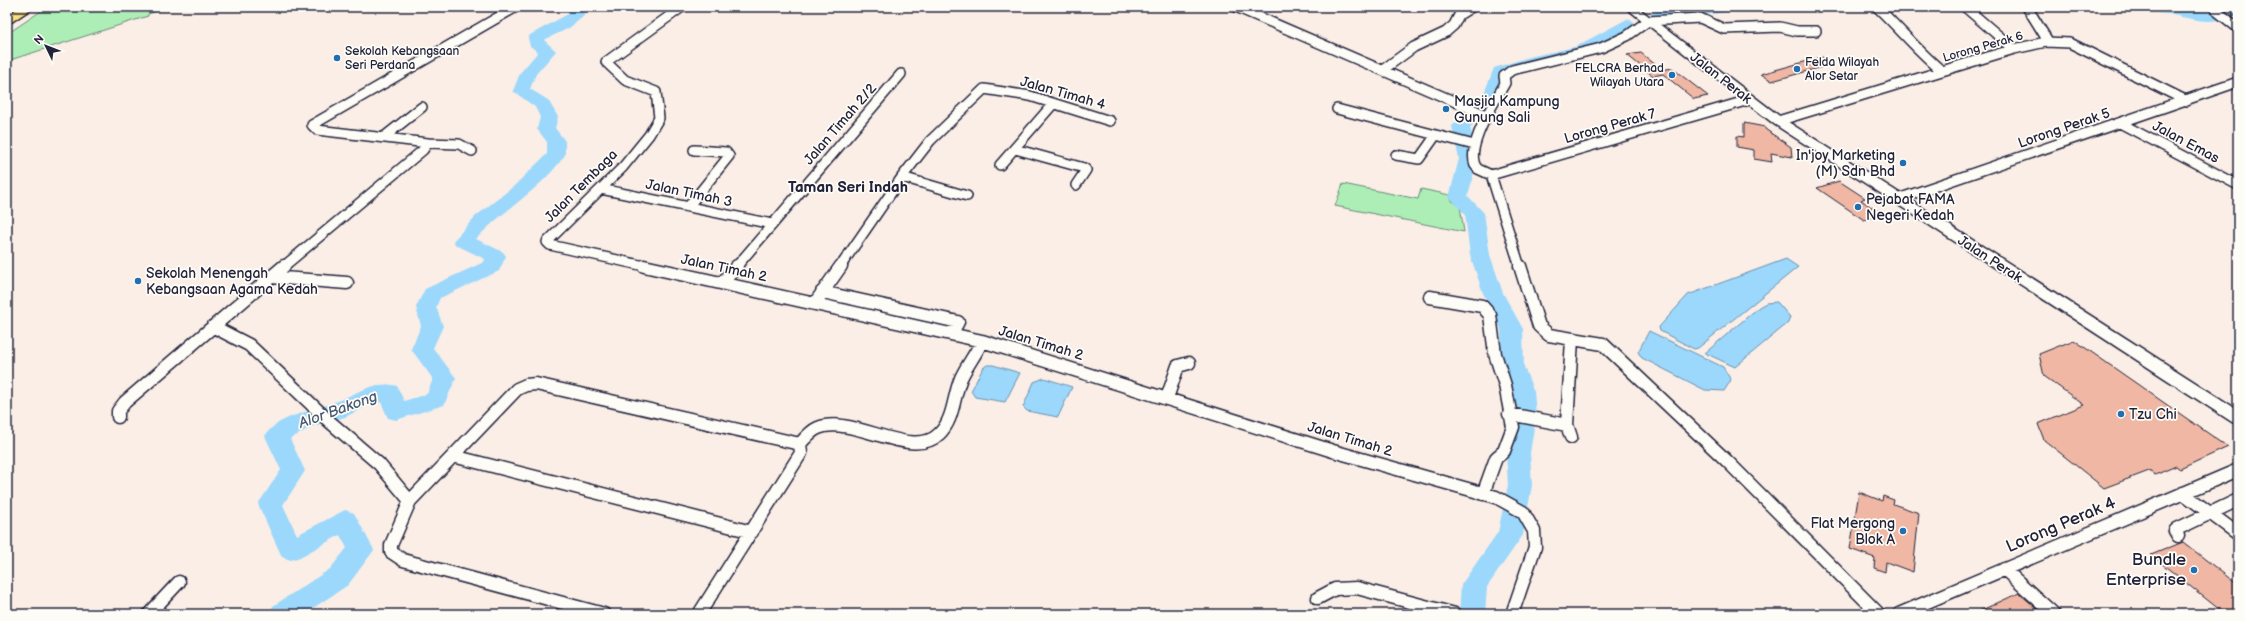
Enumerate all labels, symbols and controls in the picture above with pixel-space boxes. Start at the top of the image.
north arrow [26,26,66,66]
street label: Lorong Perak 6 [1941,28,2025,66]
text: N [31,32,47,47]
place label: Sekolah Kebangsaan Seri Perdana [345,44,460,73]
street label: Jalan Perak [1687,49,1755,107]
marker: Sekolah Kebangsaan Seri Perdana [332,53,342,63]
place label: Felda Wilayah Alor Setar [1805,55,1879,84]
place label: FELCRA Berhad Wilayah Utara [1575,61,1664,90]
marker: Felda Wilayah Alor Setar [1792,64,1802,74]
marker: FELCRA Berhad Wilayah Utara [1667,70,1677,80]
street label: Jalan Timah 4 [1018,73,1108,113]
street label: Jalan Timah 2/2 [800,79,880,168]
place label: Masjid Kampung Gunung Sali [1454,93,1559,126]
marker: Masjid Kampung Gunung Sali [1441,104,1451,114]
street label: Lorong Perak 5 [2016,104,2112,152]
street label: Lorong Perak 7 [1562,105,1658,147]
street label: Jalan Emas [2150,117,2222,167]
street label: Jalan Tembaga [541,146,621,226]
place label: In'joy Marketing (M) Sdn Bhd [1796,147,1895,180]
marker: In'joy Marketing (M) Sdn Bhd [1898,158,1908,168]
street label: Jalan Timah 3 [644,176,734,210]
district label: Taman Seri Indah [788,178,908,197]
place label: Pejabat FAMA Negeri Kedah [1866,191,1955,224]
marker: Pejabat FAMA Negeri Kedah [1853,202,1863,212]
street label: Jalan Perak [1954,232,2026,286]
street label: Jalan Timah 2 [679,251,769,286]
place label: Sekolah Menengah Kebangsaan Agama Kedah [146,265,318,298]
marker: Sekolah Menengah Kebangsaan Agama Kedah [133,276,143,286]
street label: Jalan Timah 2 [997,322,1086,364]
water label: Alor Bakong [295,387,380,433]
place label: Tzu Chi [2129,406,2177,423]
marker: Tzu Chi [2116,409,2126,419]
street label: Jalan Timah 2 [1306,418,1395,460]
street label: Lorong Perak 4 [2003,493,2119,557]
place label: Flat Mergong Blok A [1810,515,1895,548]
marker: Flat Mergong Blok A [1898,526,1908,536]
place label: Bundle Enterprise [2106,550,2186,590]
marker: Bundle Enterprise [2189,565,2199,575]

